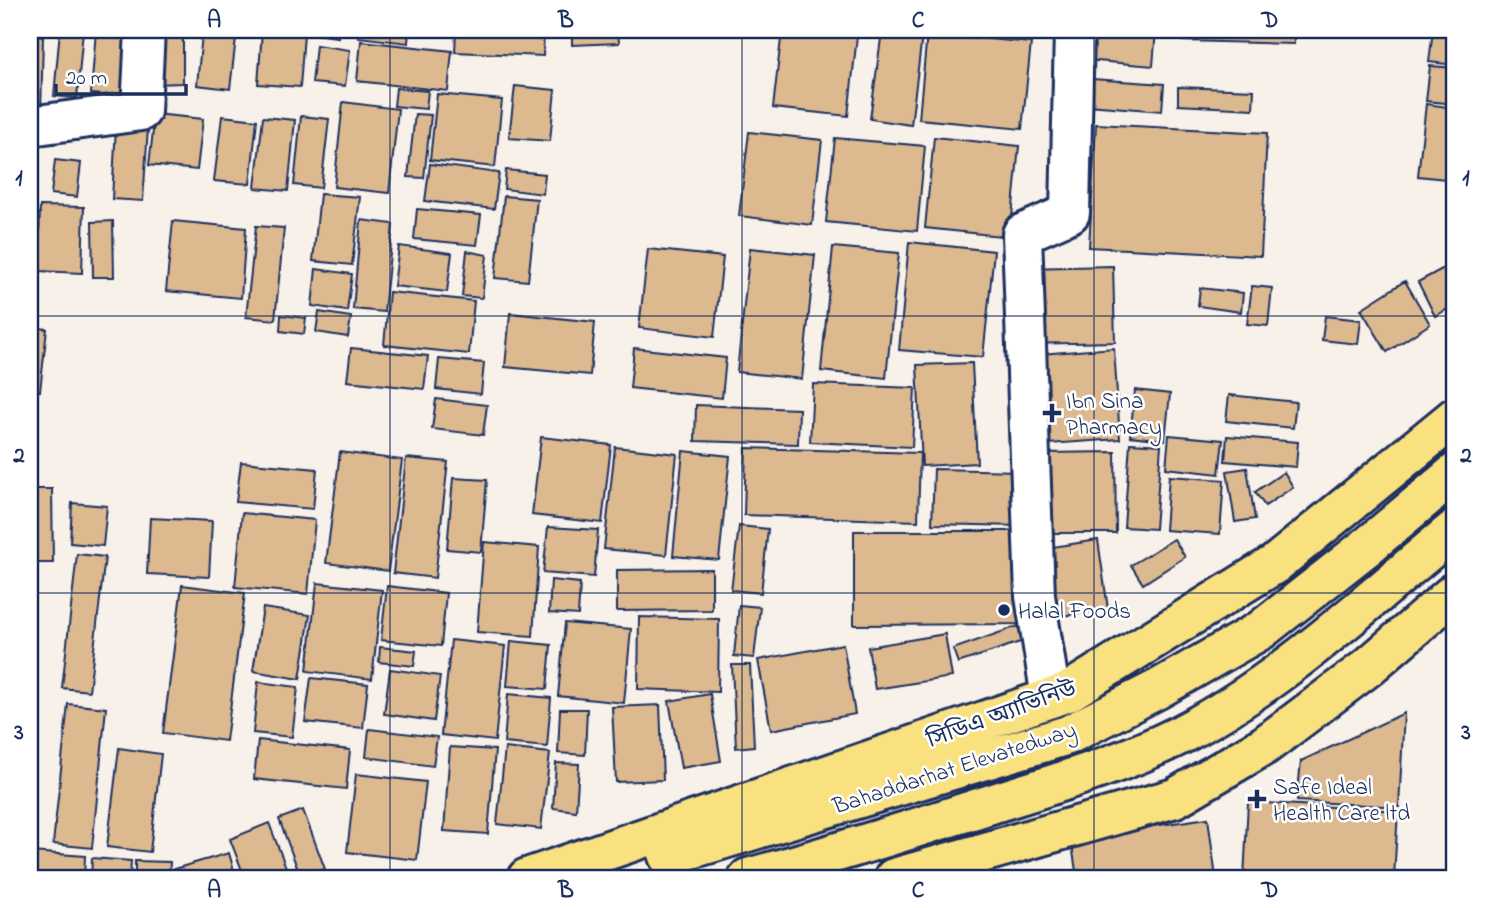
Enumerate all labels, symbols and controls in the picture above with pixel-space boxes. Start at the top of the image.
text: A [207,5,221,38]
text: B [557,5,574,38]
text: C [912,5,925,38]
text: D [1261,5,1278,38]
scale bar [56,52,186,96]
text: 20 m [66,64,107,94]
text: 1 [15,163,23,196]
text: 1 [1462,163,1470,196]
place label: Ibn Sina Pharmacy [1066,386,1162,447]
marker: Ibn Sina Pharmacy [1044,405,1060,421]
text: 2 [12,440,25,473]
text: 2 [1459,440,1472,473]
place label: Halal Foods [1018,596,1131,629]
marker: Halal Foods [996,602,1012,618]
street label: সিডিএ অ্যাভিনিউ [922,673,1082,758]
street label: Bahaddarhat Elevatedway [828,714,1081,827]
text: 3 [13,717,24,750]
text: 3 [1460,717,1471,750]
place label: Safe Ideal Health Care ltd [1273,772,1410,831]
marker: Safe Ideal Health Care ltd [1247,789,1267,809]
text: A [207,875,221,908]
text: B [557,875,574,908]
text: C [912,875,925,908]
text: D [1261,875,1278,908]

